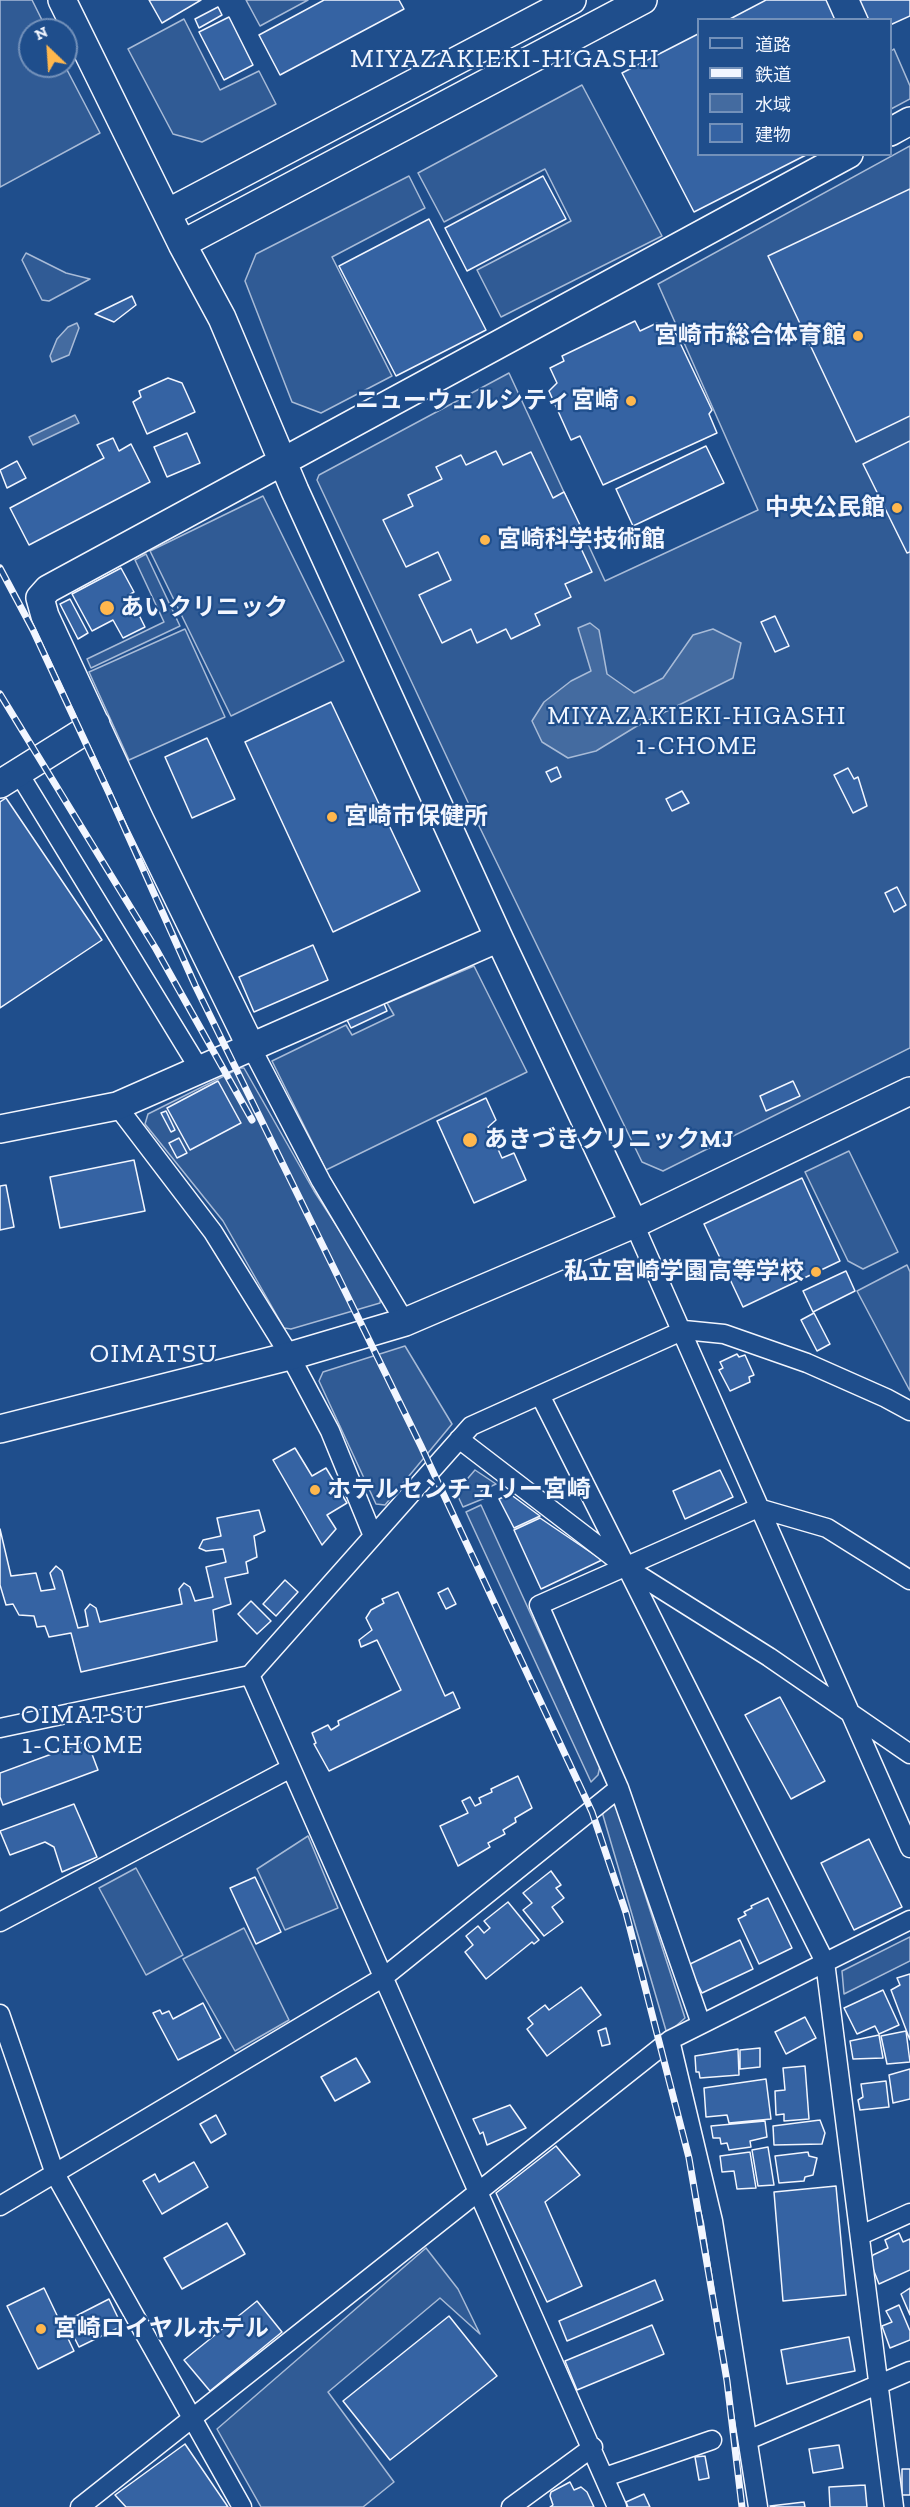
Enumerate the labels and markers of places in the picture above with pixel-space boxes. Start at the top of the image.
place label: 宮崎市総合体育館 [654,322,846,350]
marker: 宮崎市総合体育館 [851,329,865,343]
place label: ニューウェルシティ宮崎 [355,387,619,415]
marker: ニューウェルシティ宮崎 [624,394,638,408]
place label: 中央公民館 [765,494,885,522]
marker: 中央公民館 [890,501,904,515]
place label: 宮崎科学技術館 [497,526,665,554]
marker: 宮崎科学技術館 [478,533,492,547]
place label: あいクリニック [120,594,288,622]
marker: あいクリニック [98,599,116,617]
place label: 宮崎市保健所 [344,803,488,831]
marker: 宮崎市保健所 [325,810,339,824]
place label: あきづきクリニックMJ [484,1126,733,1154]
marker: あきづきクリニックMJ [461,1131,479,1149]
place label: 私立宮崎学園高等学校 [564,1258,804,1286]
marker: 私立宮崎学園高等学校 [809,1265,823,1279]
place label: ホテルセンチュリー宮崎 [327,1476,591,1504]
marker: ホテルセンチュリー宮崎 [308,1483,322,1497]
place label: 宮崎ロイヤルホテル [53,2315,269,2343]
marker: 宮崎ロイヤルホテル [34,2322,48,2336]

